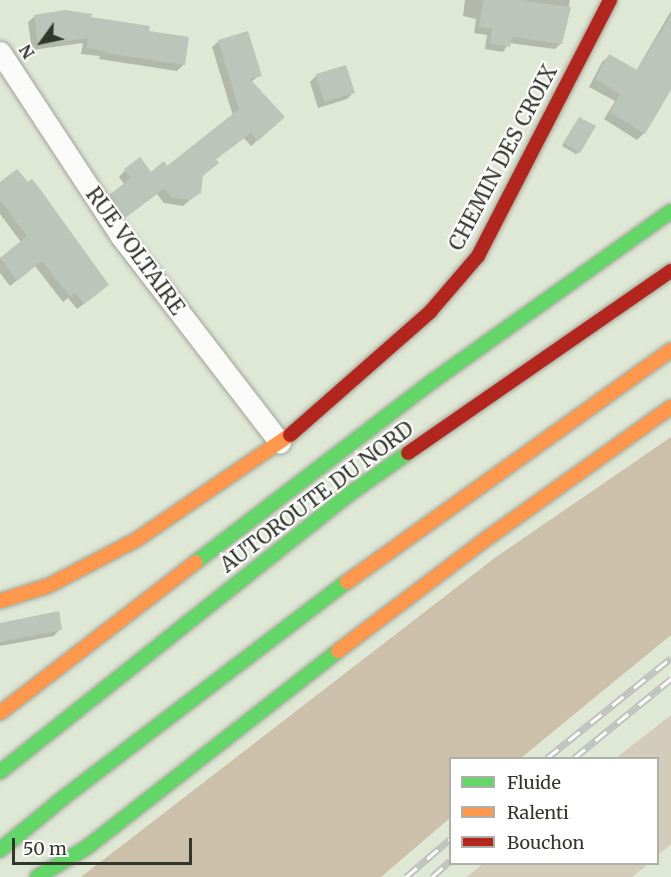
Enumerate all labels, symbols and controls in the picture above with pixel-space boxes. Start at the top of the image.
north arrow [12,12,72,72]
text: N [15,41,39,63]
street label: CHEMIN DES CROIX [443,61,563,255]
street label: RUE VOLTAIRE [80,182,190,320]
street label: AUTOROUTE DU NORD [215,416,419,578]
legend [449,757,659,865]
text: Fluide [507,771,561,794]
text: Ralenti [507,801,569,824]
scale bar [15,826,195,864]
text: Bouchon [507,831,584,854]
text: 50 m [23,837,67,860]

